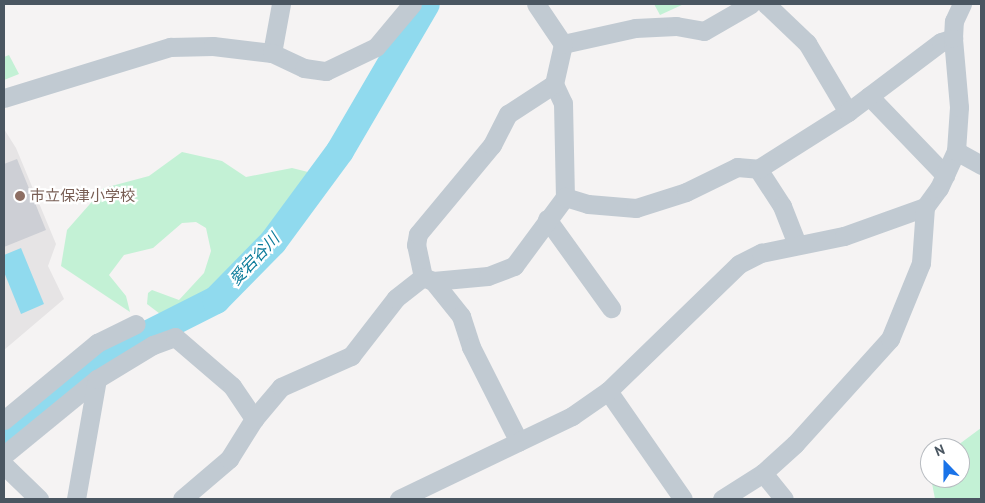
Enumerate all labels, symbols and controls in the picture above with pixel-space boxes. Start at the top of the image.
place label: 市立保津小学校 [30,187,135,205]
marker: 市立保津小学校 [14,190,26,202]
water label: 愛宕谷川 [225,229,283,289]
north arrow [920,438,970,488]
text: N [932,440,947,460]

